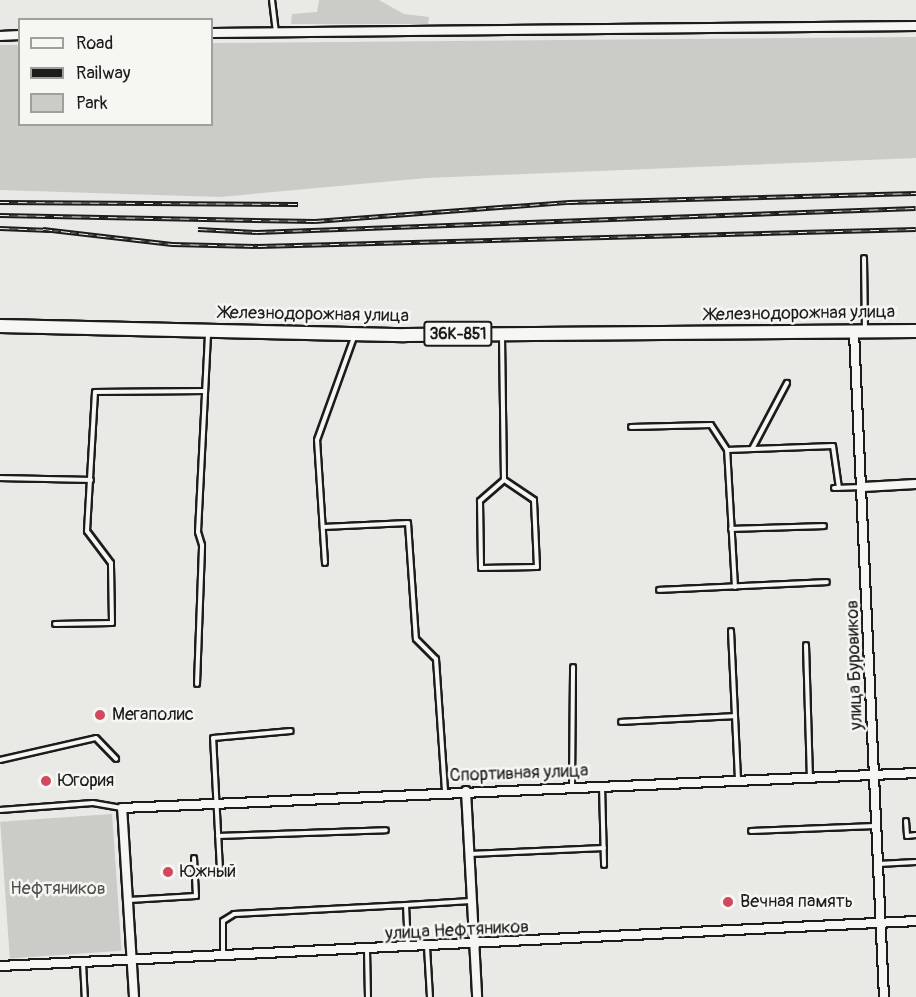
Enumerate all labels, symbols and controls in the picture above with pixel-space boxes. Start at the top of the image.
legend [18,18,213,126]
text: Road [76,32,113,55]
text: Railway [76,62,131,85]
text: Park [76,92,108,115]
street label: Железнодорожная улица [705,302,895,326]
street label: Железнодорожная улица [219,303,409,327]
road number: 36К-851 [422,321,494,347]
street label: улица Буровиков [842,600,868,730]
place label: Мегаполис [112,704,194,726]
marker: Мегаполис [93,708,107,722]
street label: Спортивная улица [449,761,589,787]
place label: Югория [58,770,114,792]
marker: Югория [39,774,53,788]
place label: Южный [180,861,236,883]
marker: Южный [161,865,175,879]
park label: Нефтяников [10,878,106,900]
place label: Вечная память [740,891,853,913]
marker: Вечная память [721,895,735,909]
street label: улица Нефтяников [385,916,529,946]

